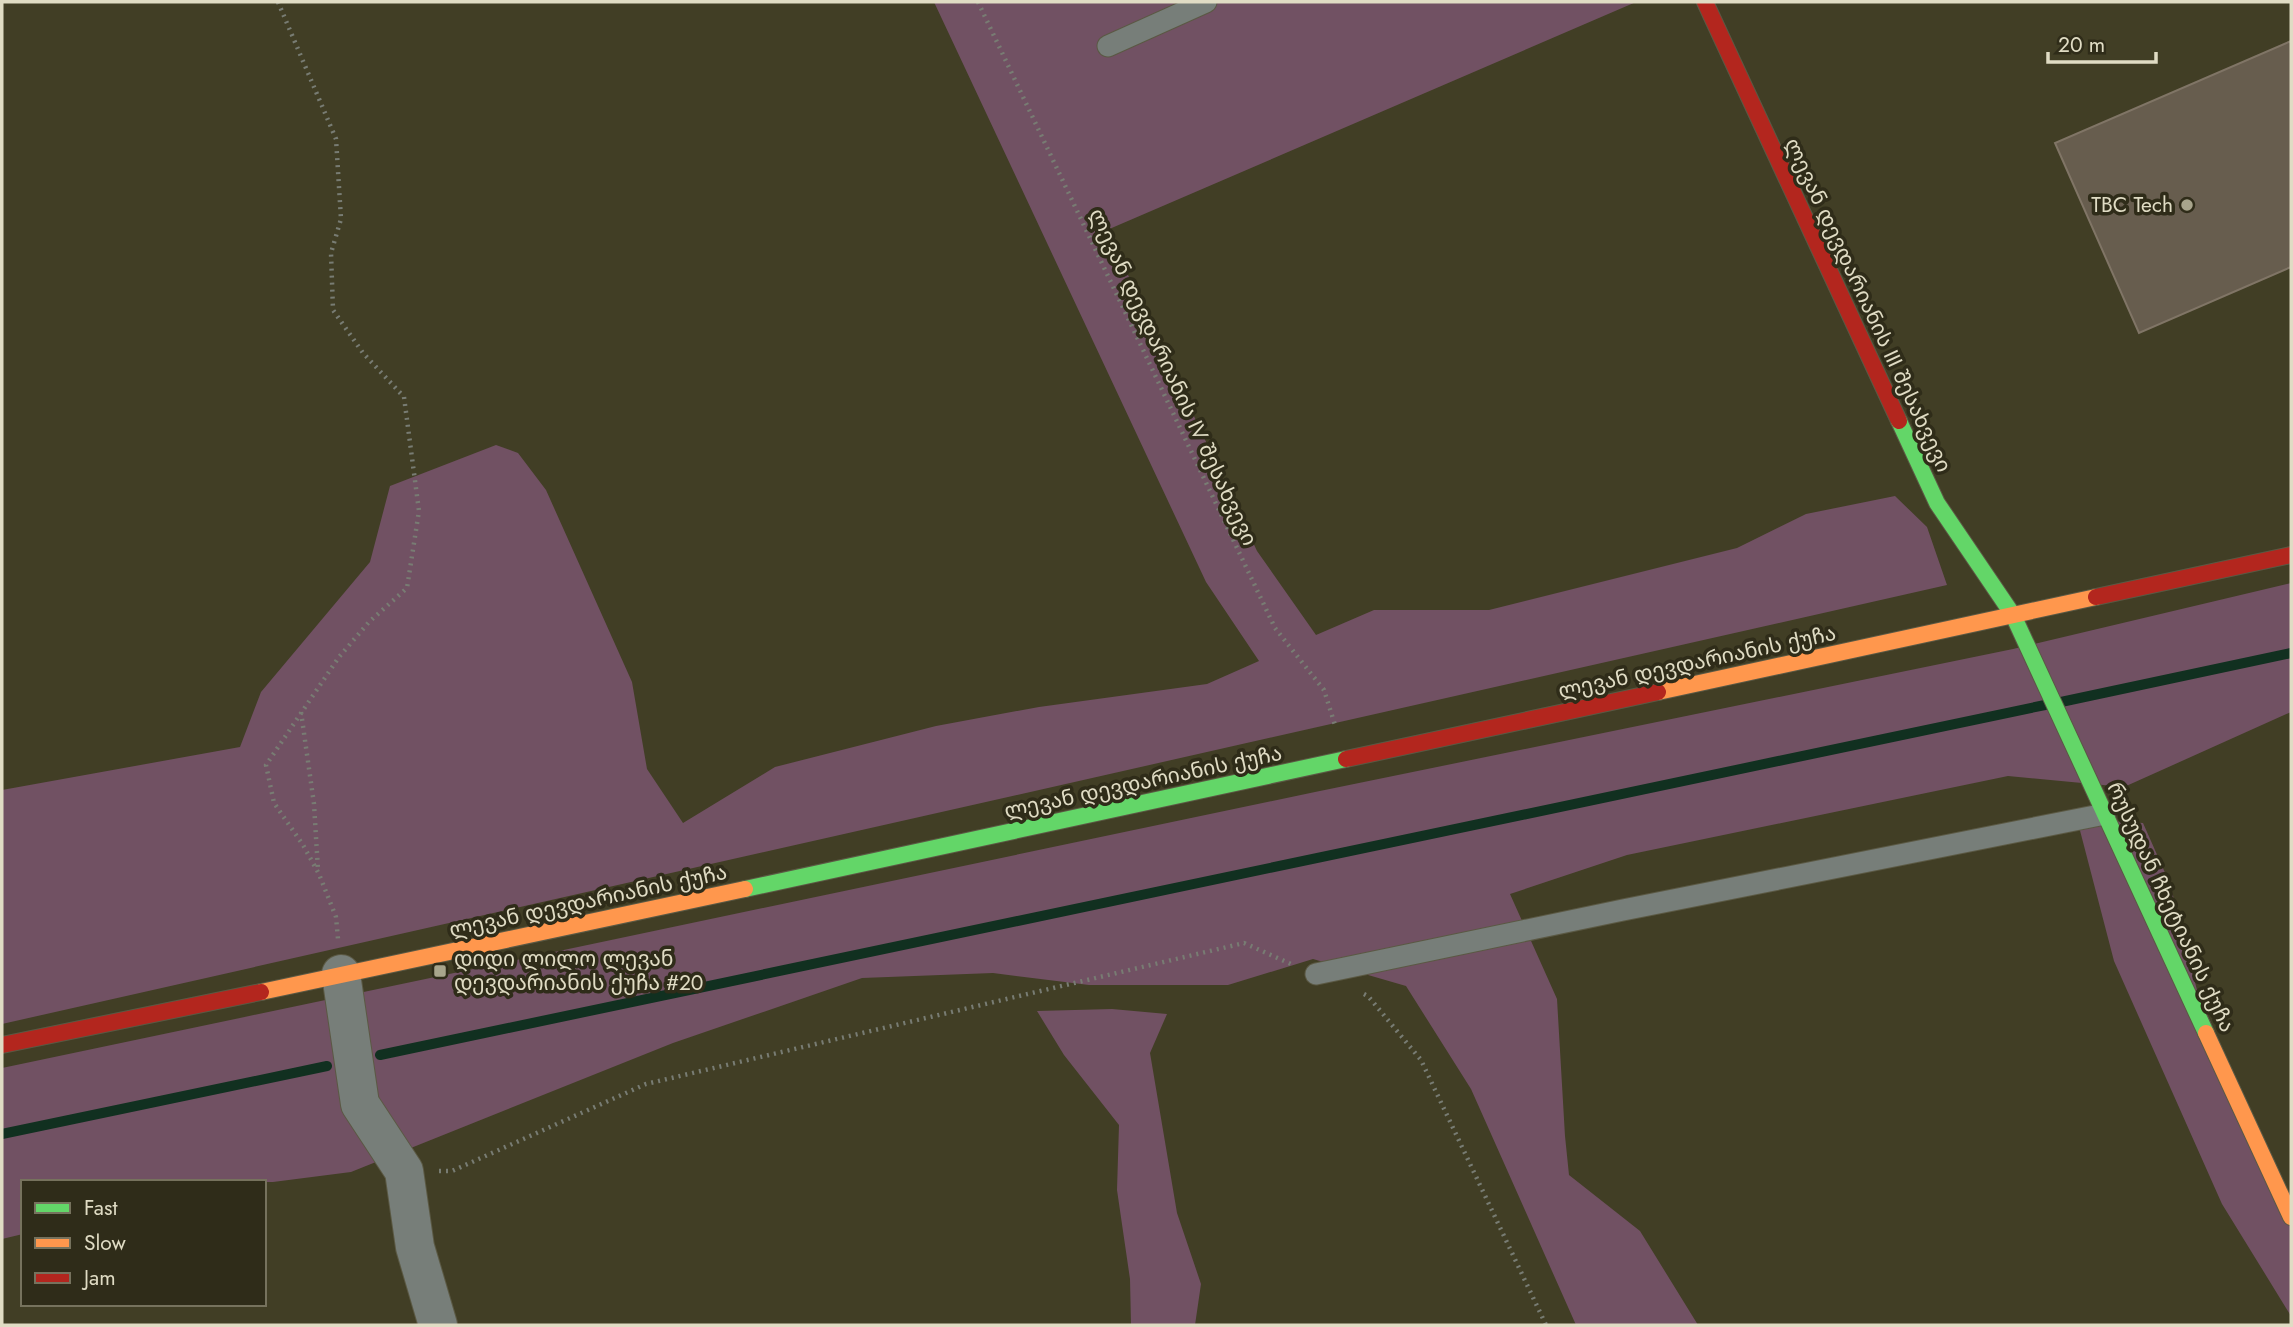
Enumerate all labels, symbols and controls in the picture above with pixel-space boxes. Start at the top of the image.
scale bar [2048,21,2156,65]
text: 20 m [2058,30,2105,60]
street label: ლევან დევდარიანის III შესახვევი [1777,133,1959,477]
place label: TBC Tech [2091,190,2173,220]
marker: TBC Tech [2179,197,2195,213]
street label: ლევან დევდარიანის IV შესახვევი [1081,203,1265,551]
street label: ლევან დევდარიანის ქუჩა [1555,618,1839,706]
street label: ლევან დევდარიანის ქუჩა [1001,738,1285,826]
street label: რუსუდან ჩხეტიანის ქუჩა [2100,777,2242,1037]
street label: ლევან დევდარიანის ქუჩა [446,857,730,945]
place label: დიდი ლილო ლევან დევდარიანის ქუჩა #20 [454,944,703,998]
marker: დიდი ლილო ლევან დევდარიანის ქუჩა #20 [432,963,448,979]
legend [21,1180,266,1306]
text: Fast [84,1193,117,1223]
text: Slow [84,1228,126,1258]
text: Jam [81,1263,116,1293]

